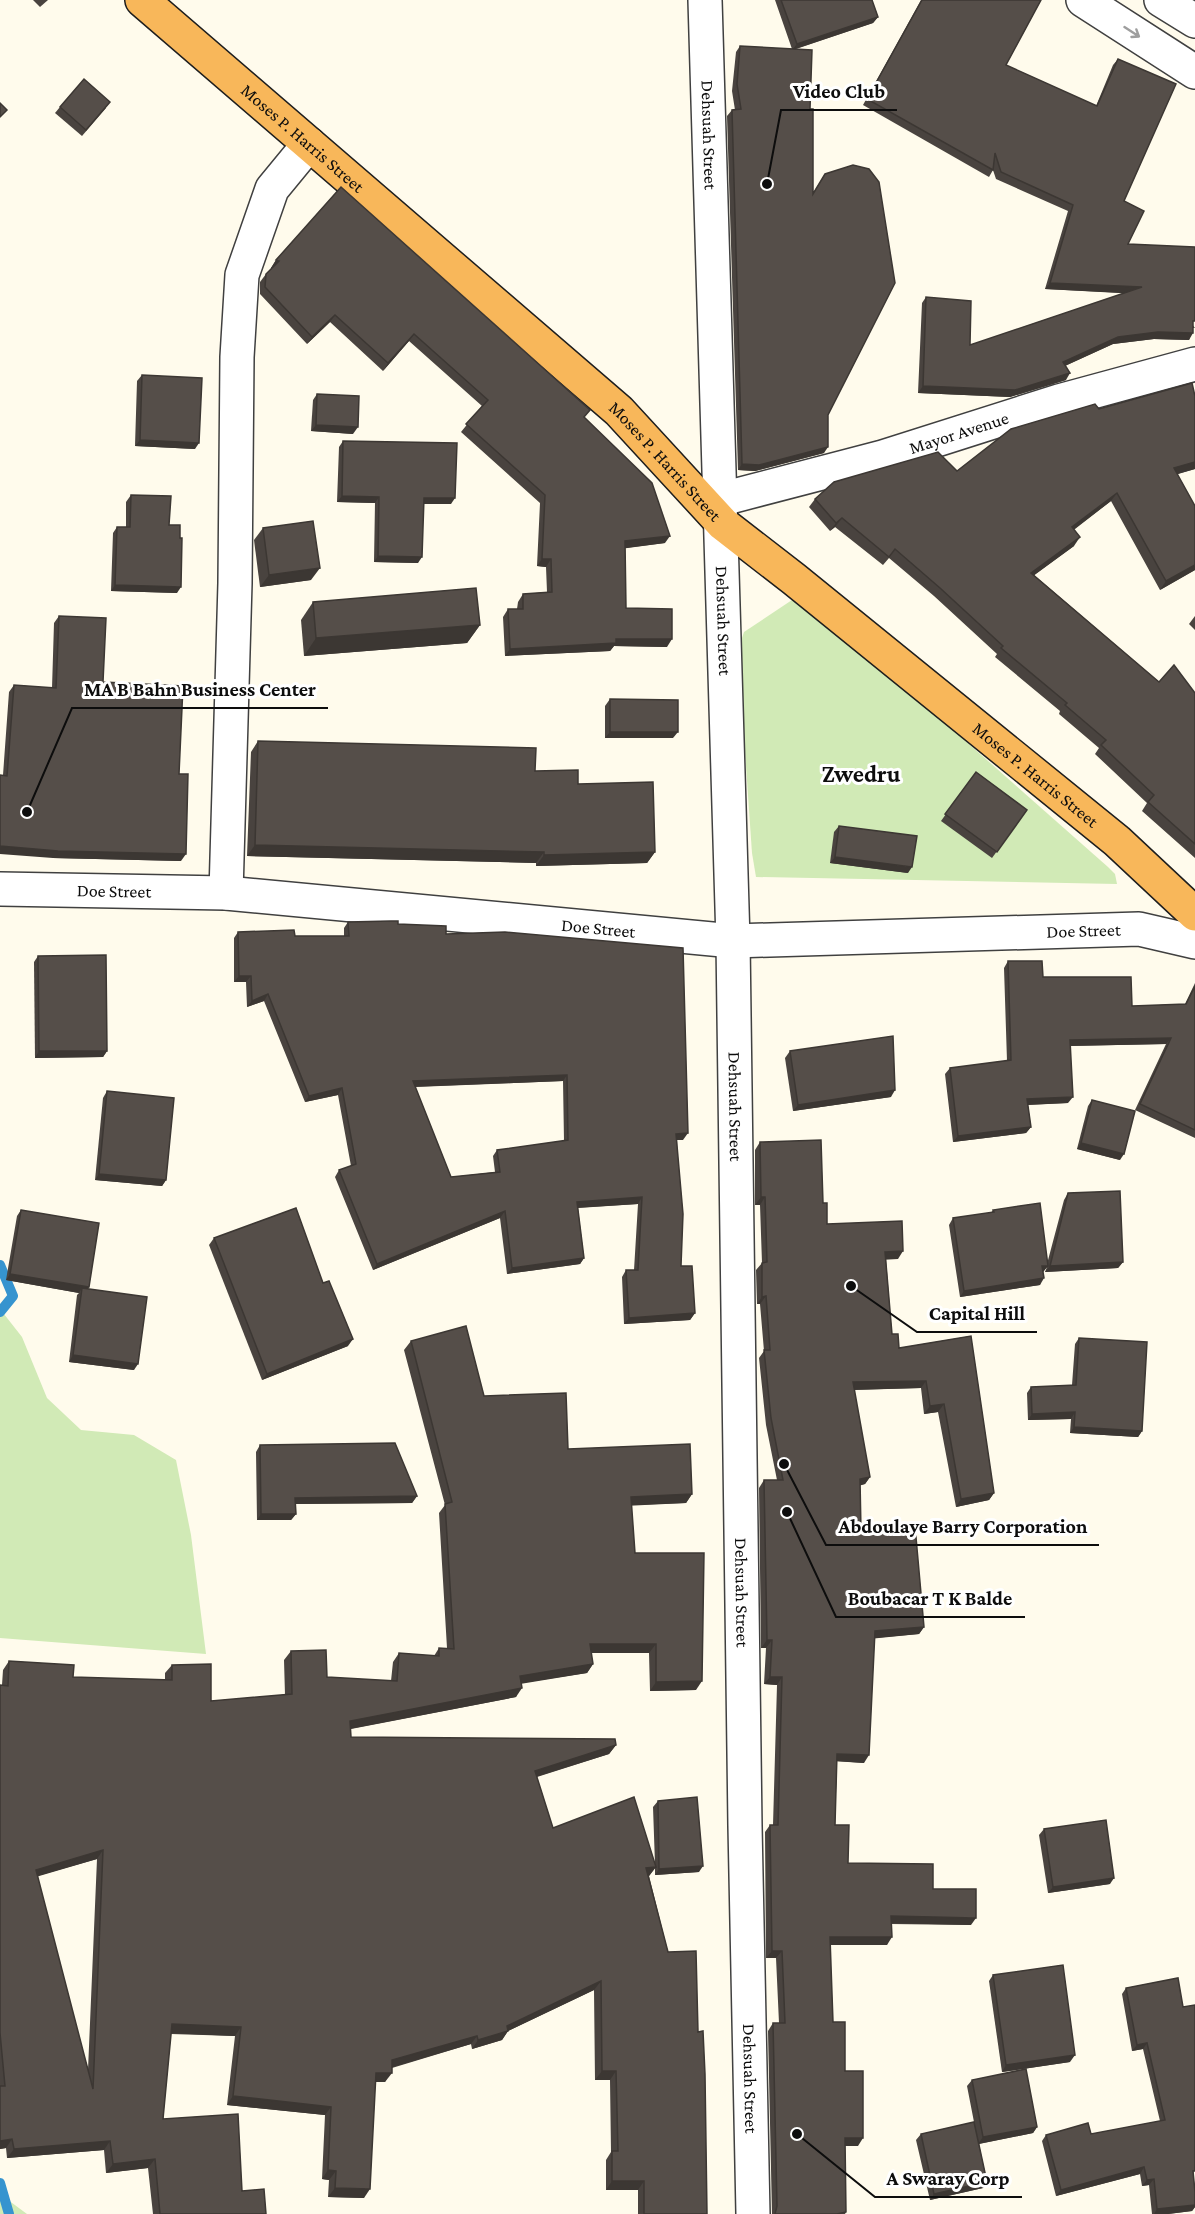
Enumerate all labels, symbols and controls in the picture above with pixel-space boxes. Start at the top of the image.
one-way arrow [1123,26,1140,38]
callout: Video Club [781,72,897,110]
street label: Moses P. Harris Street [237,80,369,197]
street label: Dehsuah Street [697,80,721,191]
text: Video Club [792,80,885,102]
street label: Moses P. Harris Street [605,397,726,526]
street label: Mayor Avenue [907,408,1011,458]
street label: Dehsuah Street [712,566,735,677]
callout: MA B Bahn Business Center [72,670,328,708]
text: MA B Bahn Business Center [84,678,316,700]
street label: Moses P. Harris Street [969,718,1103,832]
district label: Zwedru [822,760,901,787]
street label: Doe Street [77,880,152,902]
street label: Doe Street [560,915,637,942]
street label: Doe Street [1046,920,1122,942]
street label: Dehsuah Street [725,1052,746,1163]
callout: Capital Hill [917,1294,1037,1332]
text: Capital Hill [929,1302,1025,1324]
callout: Abdoulaye Barry Corporation [826,1507,1099,1545]
text: Abdoulaye Barry Corporation [838,1515,1088,1537]
street label: Dehsuah Street [731,1537,753,1649]
callout: Boubacar T K Balde [836,1579,1025,1617]
text: Boubacar T K Balde [848,1587,1012,1609]
street label: Dehsuah Street [739,2023,761,2135]
callout: A Swaray Corp [875,2159,1022,2197]
text: A Swaray Corp [885,2167,1010,2189]

